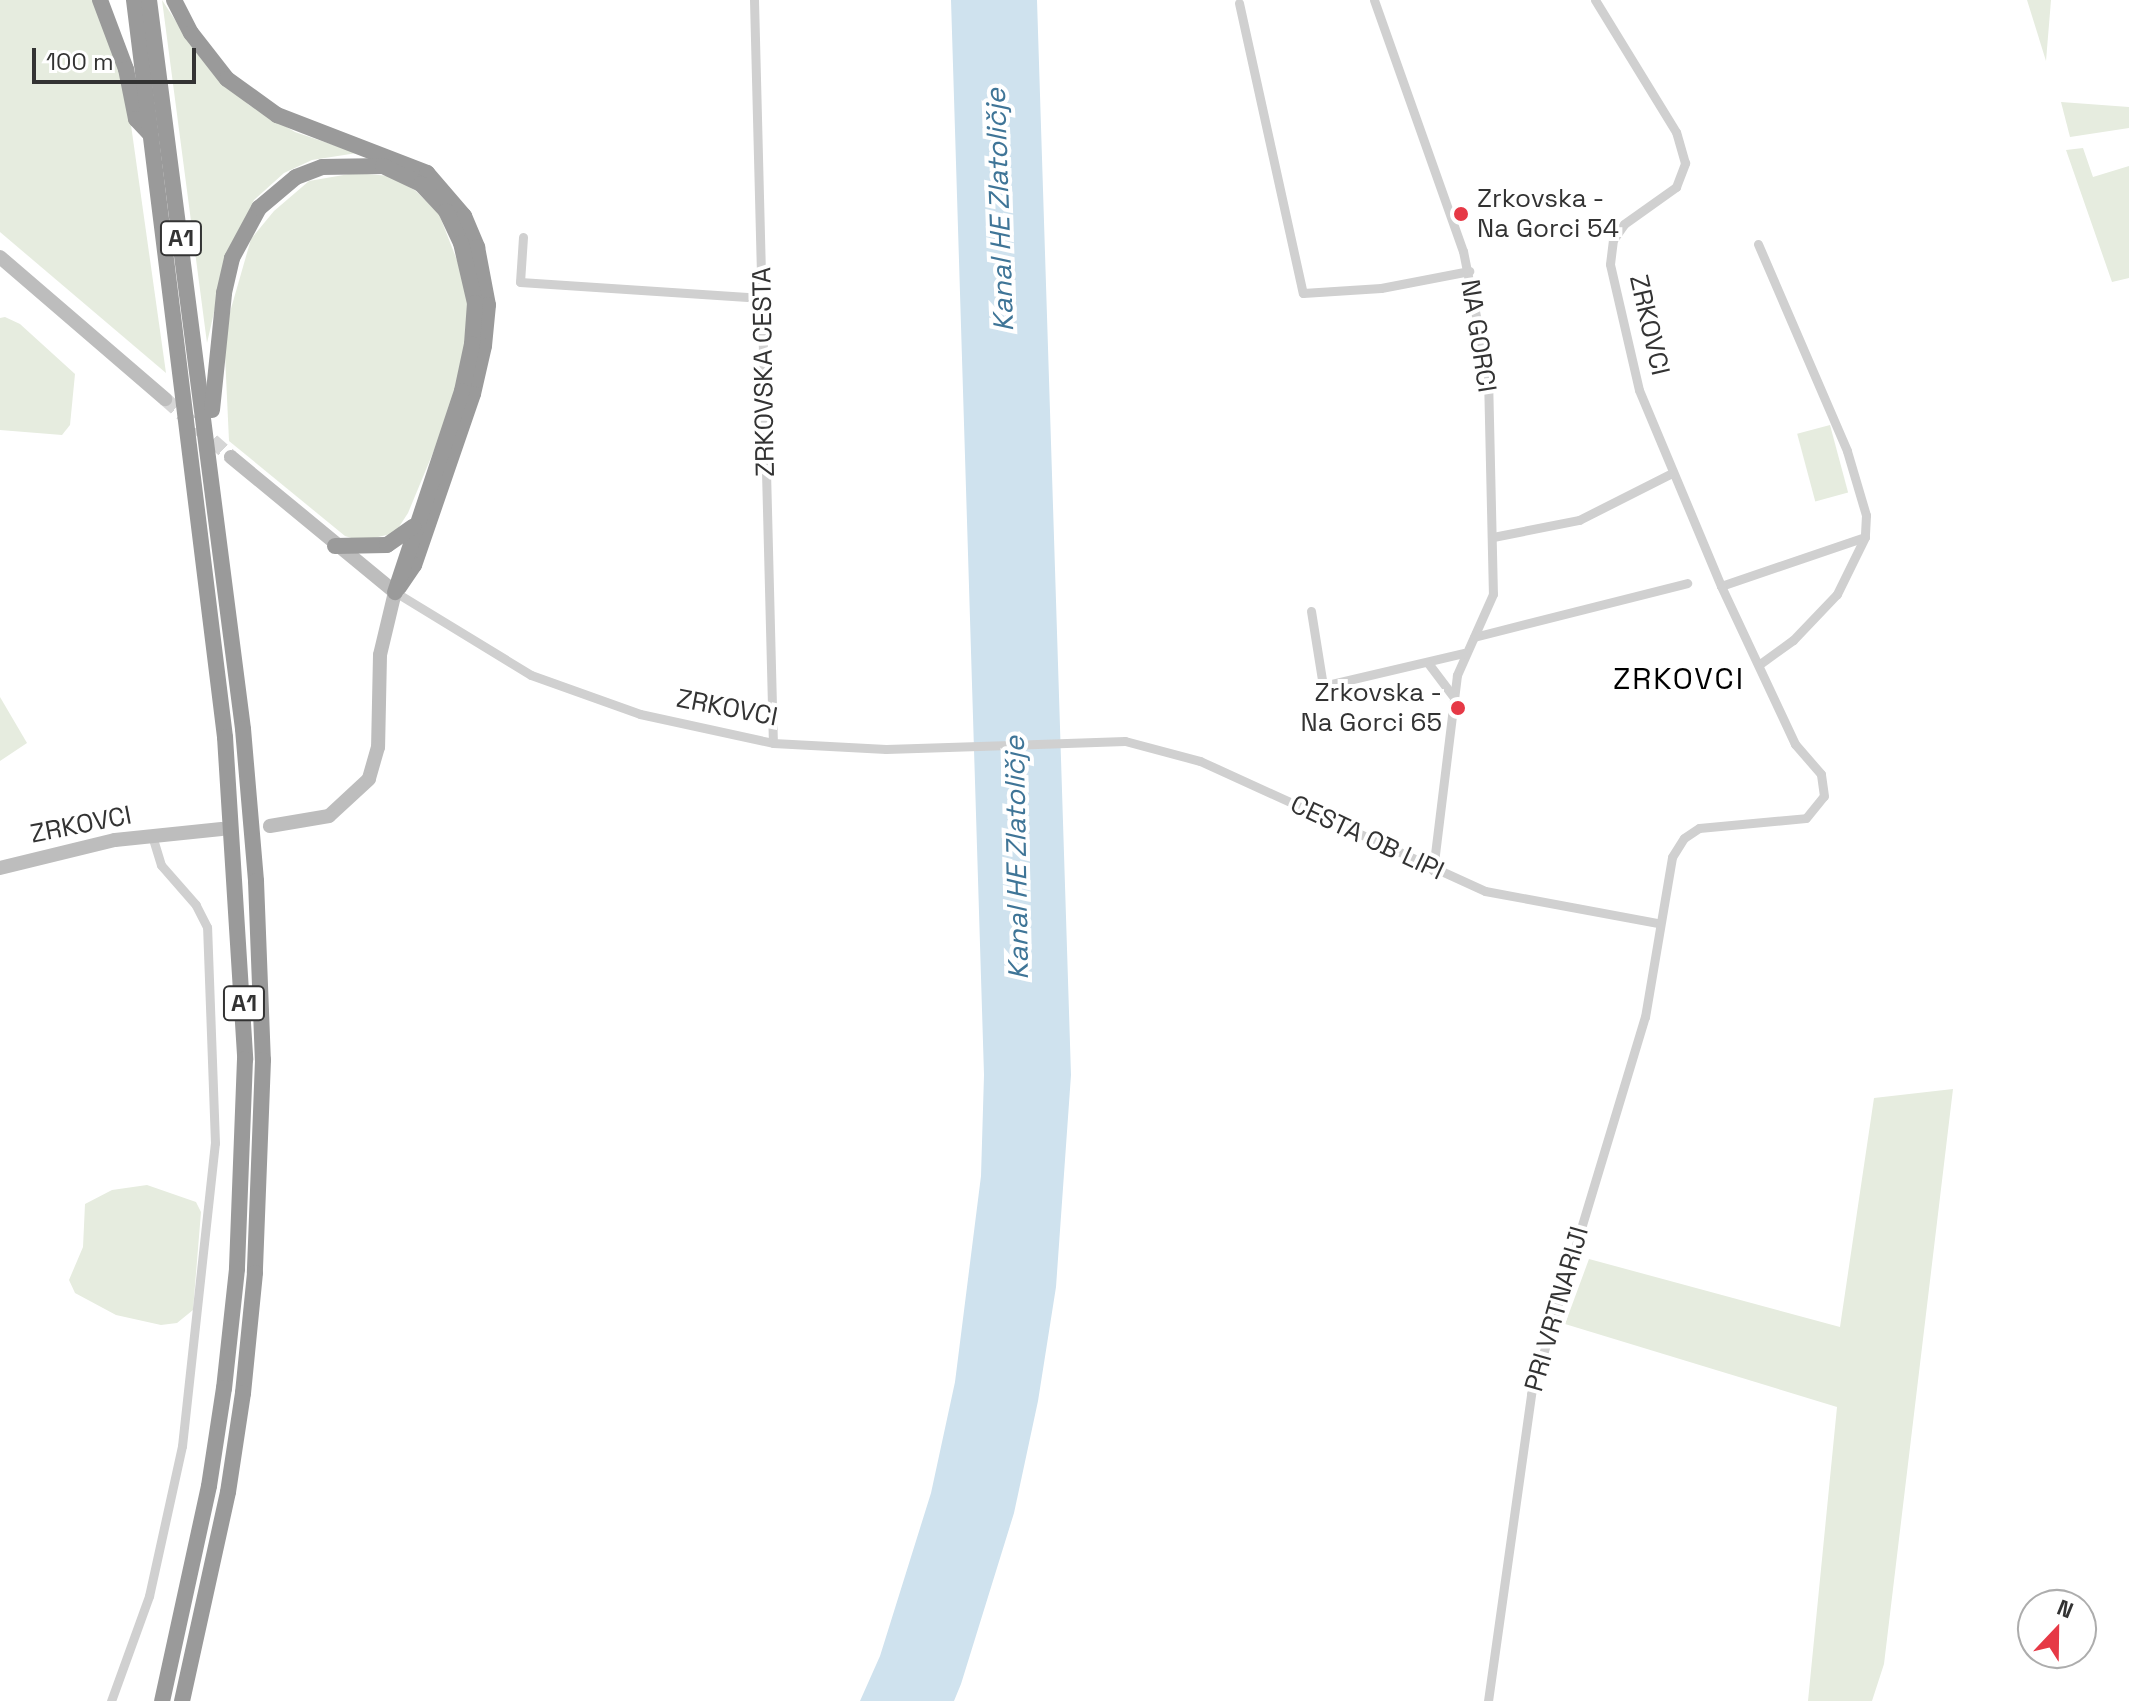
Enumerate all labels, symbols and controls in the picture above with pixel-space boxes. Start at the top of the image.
scale bar [36,32,200,82]
text: 100 m [46,46,114,77]
water label: Kanal HE Zlatoličje [978,88,1020,332]
place label: Zrkovska - Na Gorci 54 [1477,183,1619,244]
marker: Zrkovska - Na Gorci 54 [1452,205,1470,223]
road number: A1 [159,218,203,258]
street label: ZRKOVSKA CESTA [747,267,781,477]
street label: ZRKOVCI [1622,272,1676,378]
street label: NA GORCI [1454,277,1502,395]
district label: ZRKOVCI [1613,661,1745,697]
place label: Zrkovska - Na Gorci 65 [1300,677,1442,738]
street label: ZRKOVCI [674,683,780,733]
marker: Zrkovska - Na Gorci 65 [1449,699,1467,717]
water label: Kanal HE Zlatoličje [997,736,1035,980]
street label: CESTA OB LIPI [1285,789,1449,887]
street label: ZRKOVCI [28,800,134,850]
road number: A1 [222,983,266,1023]
street label: PRI VRTNARIJI [1518,1223,1596,1395]
north arrow [2017,1589,2097,1669]
text: N [2053,1593,2077,1624]

